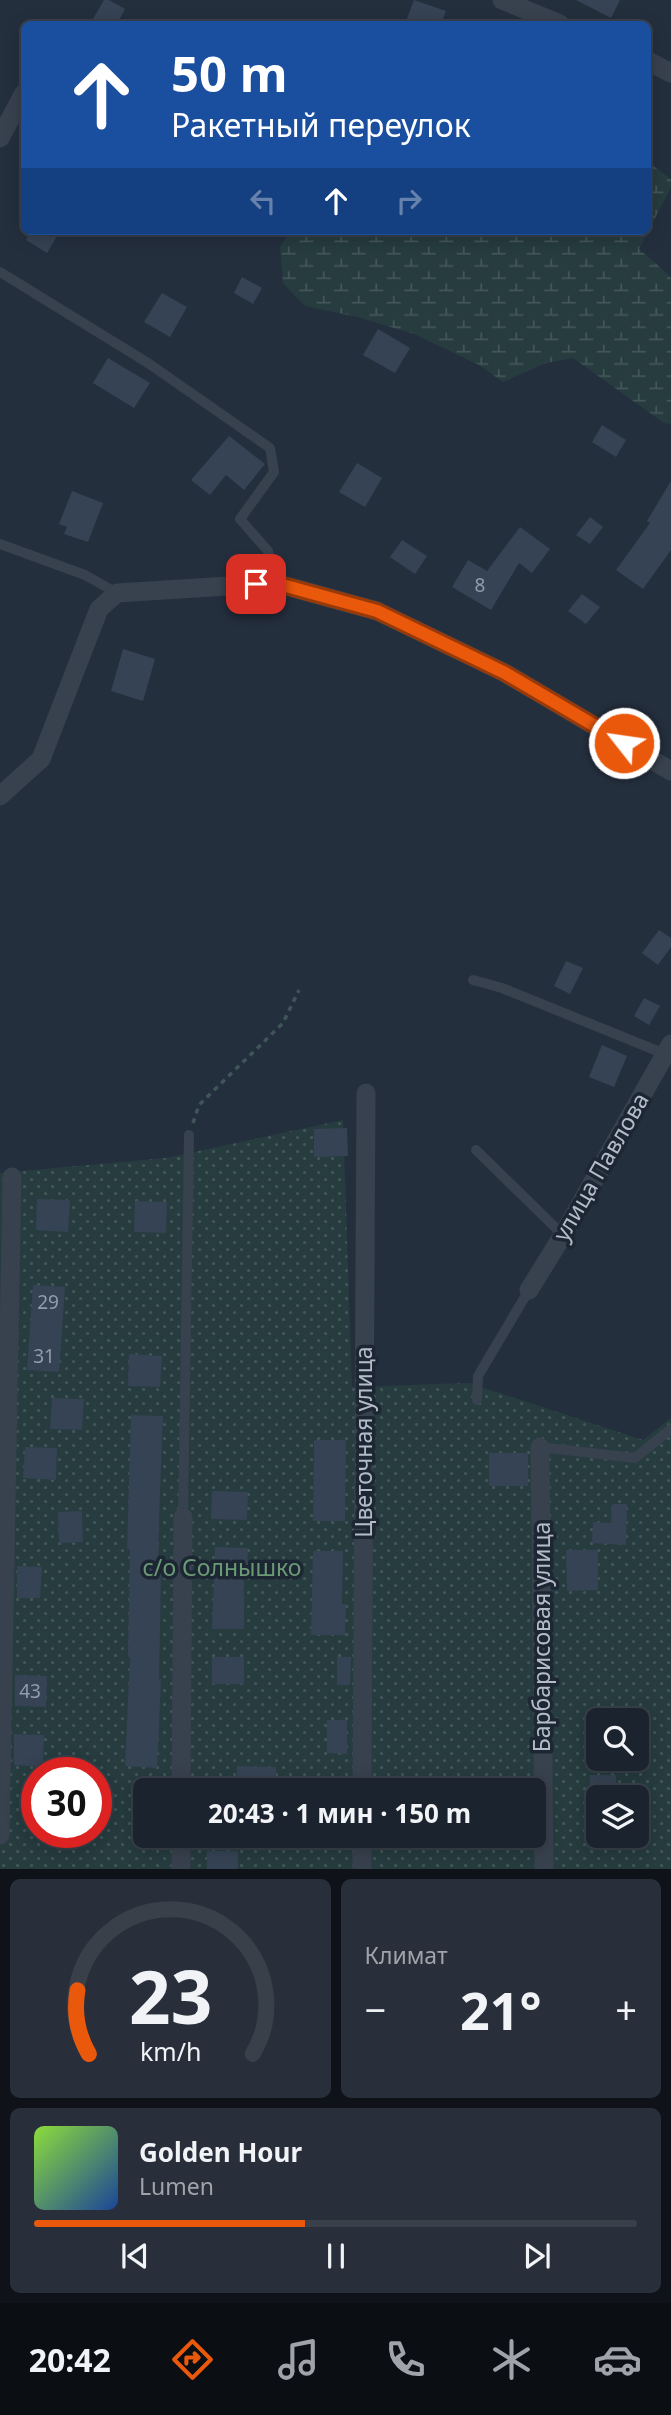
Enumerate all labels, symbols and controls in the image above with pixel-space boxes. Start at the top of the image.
text: 50 m [171,40,288,106]
icon: ahead [56,49,147,140]
text: Ракетный переулок [171,103,471,146]
icon: left [244,182,282,220]
icon: ahead [317,182,355,220]
icon: right [390,182,428,220]
pin [226,554,286,614]
icon: arrive [237,565,275,603]
house number: 8 [475,572,485,598]
position arrow [587,706,661,780]
street label: улица Павлова [545,1086,656,1247]
house number: 29 [37,1289,59,1315]
house number: 31 [33,1343,55,1369]
street label: Цветочная улица [347,1346,379,1538]
street label: Барбарисовая улица [525,1522,557,1752]
park label: с/о Солнышко [143,1551,301,1583]
house number: 43 [19,1678,41,1704]
map controls [586,1708,649,1848]
button: search [586,1708,649,1771]
speed limit sign: 30 [21,1757,112,1848]
button: layers [586,1785,649,1848]
text: 20:43 · 1 мин · 150 m [208,1795,471,1831]
text: Климат [365,1939,448,1971]
text: 23 [129,1947,212,2046]
text: 21° [460,1974,542,2045]
text: − [365,1983,386,2035]
text: + [615,1983,637,2035]
text: km/h [139,2034,201,2068]
text: Golden Hour [139,2134,302,2170]
text: Lumen [139,2170,214,2202]
icon: previous [116,2237,154,2275]
icon: pause [317,2237,355,2275]
icon: next [518,2237,556,2275]
icon: directions [168,2335,217,2384]
icon: music [274,2335,323,2384]
icon: phone [381,2335,430,2384]
icon: climate [487,2335,536,2384]
icon: car [593,2335,642,2384]
text: 20:42 [29,2338,111,2381]

